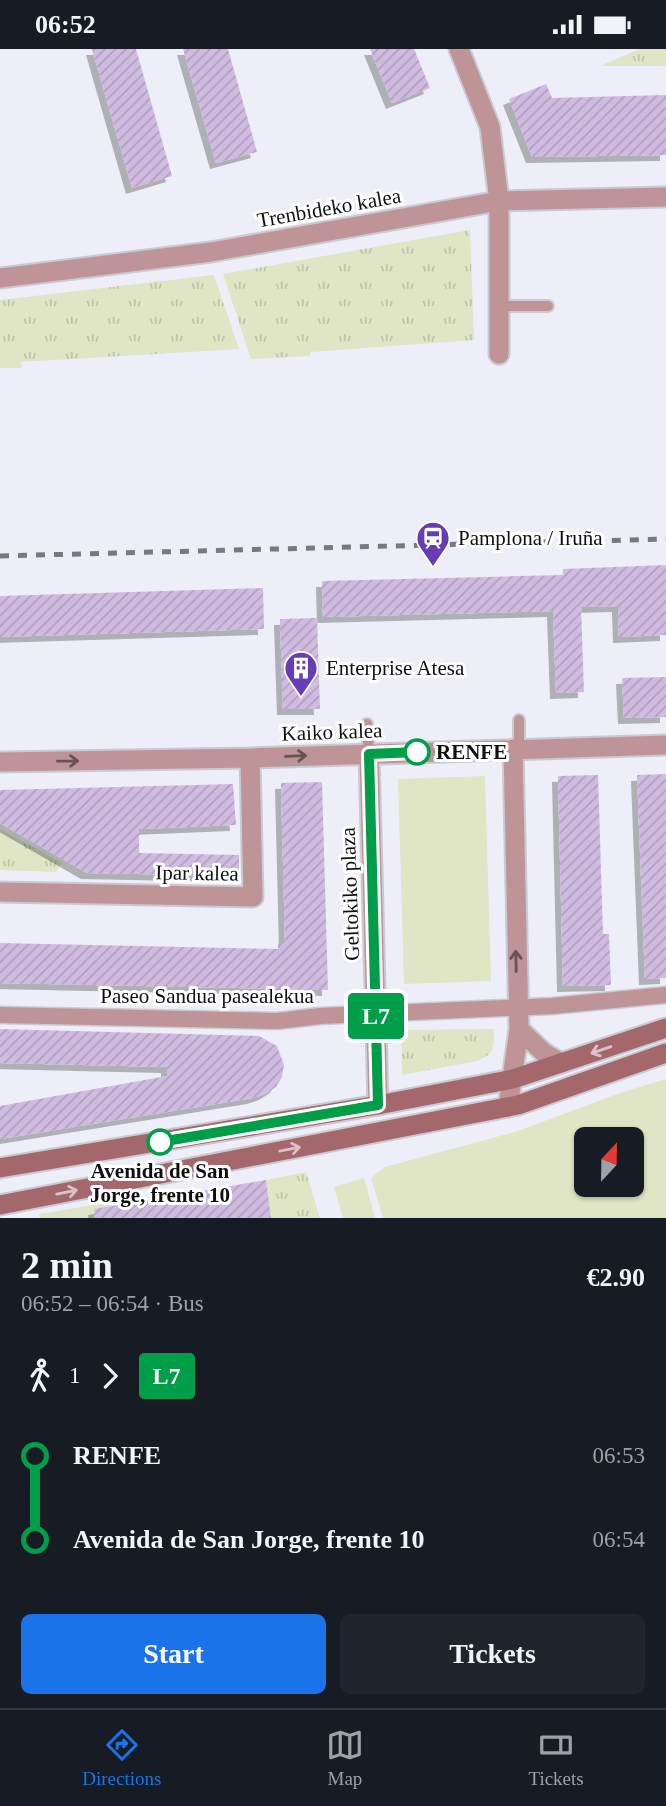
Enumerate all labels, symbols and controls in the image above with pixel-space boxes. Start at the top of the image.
text: 06:52 [35,10,96,39]
street label: Trenbideko kalea [255,183,403,232]
station icon: Pamplona / Iruña [414,519,452,568]
place label: Pamplona / Iruña [458,526,603,550]
building icon: Enterprise Atesa [282,649,320,698]
place label: Enterprise Atesa [326,656,465,680]
street label: Kaiko kalea [281,718,383,746]
marker: RENFE [404,739,430,765]
place label: RENFE [436,740,507,764]
one-way arrow [284,750,307,763]
one-way arrow [56,755,79,768]
street label: Geltokiko plaza [336,826,364,961]
street label: Ipar kalea [155,860,240,886]
one-way arrow [510,950,523,973]
street label: Paseo Sandua pasealekua [100,984,314,1008]
line badge: L7 [344,993,408,1039]
text: L7 [362,1003,390,1029]
one-way arrow [591,1045,613,1057]
north arrow [574,1127,644,1197]
map controls [574,1127,644,1197]
marker: Avenida de San Jorge, frente 10 [147,1129,173,1155]
one-way arrow [278,1141,301,1155]
place label: Avenida de San Jorge, frente 10 [90,1159,230,1207]
one-way arrow [55,1184,78,1198]
text: 2 min [21,1244,113,1286]
text: €2.90 [587,1263,645,1292]
text: 06:52 – 06:54 · Bus [21,1291,204,1316]
icon: walk [21,1357,59,1395]
icon: forward [91,1357,129,1395]
text: 1 [69,1363,81,1388]
text: L7 [153,1363,181,1389]
text: RENFE [73,1441,161,1470]
text: 06:53 [593,1443,645,1468]
text: Avenida de San Jorge, frente 10 [73,1525,424,1554]
text: 06:54 [593,1527,645,1552]
button: Start [21,1614,326,1694]
button: Tickets [340,1614,645,1694]
tab: Directions [82,1726,161,1790]
tab: Map [326,1726,364,1790]
tab: Tickets [528,1726,584,1790]

